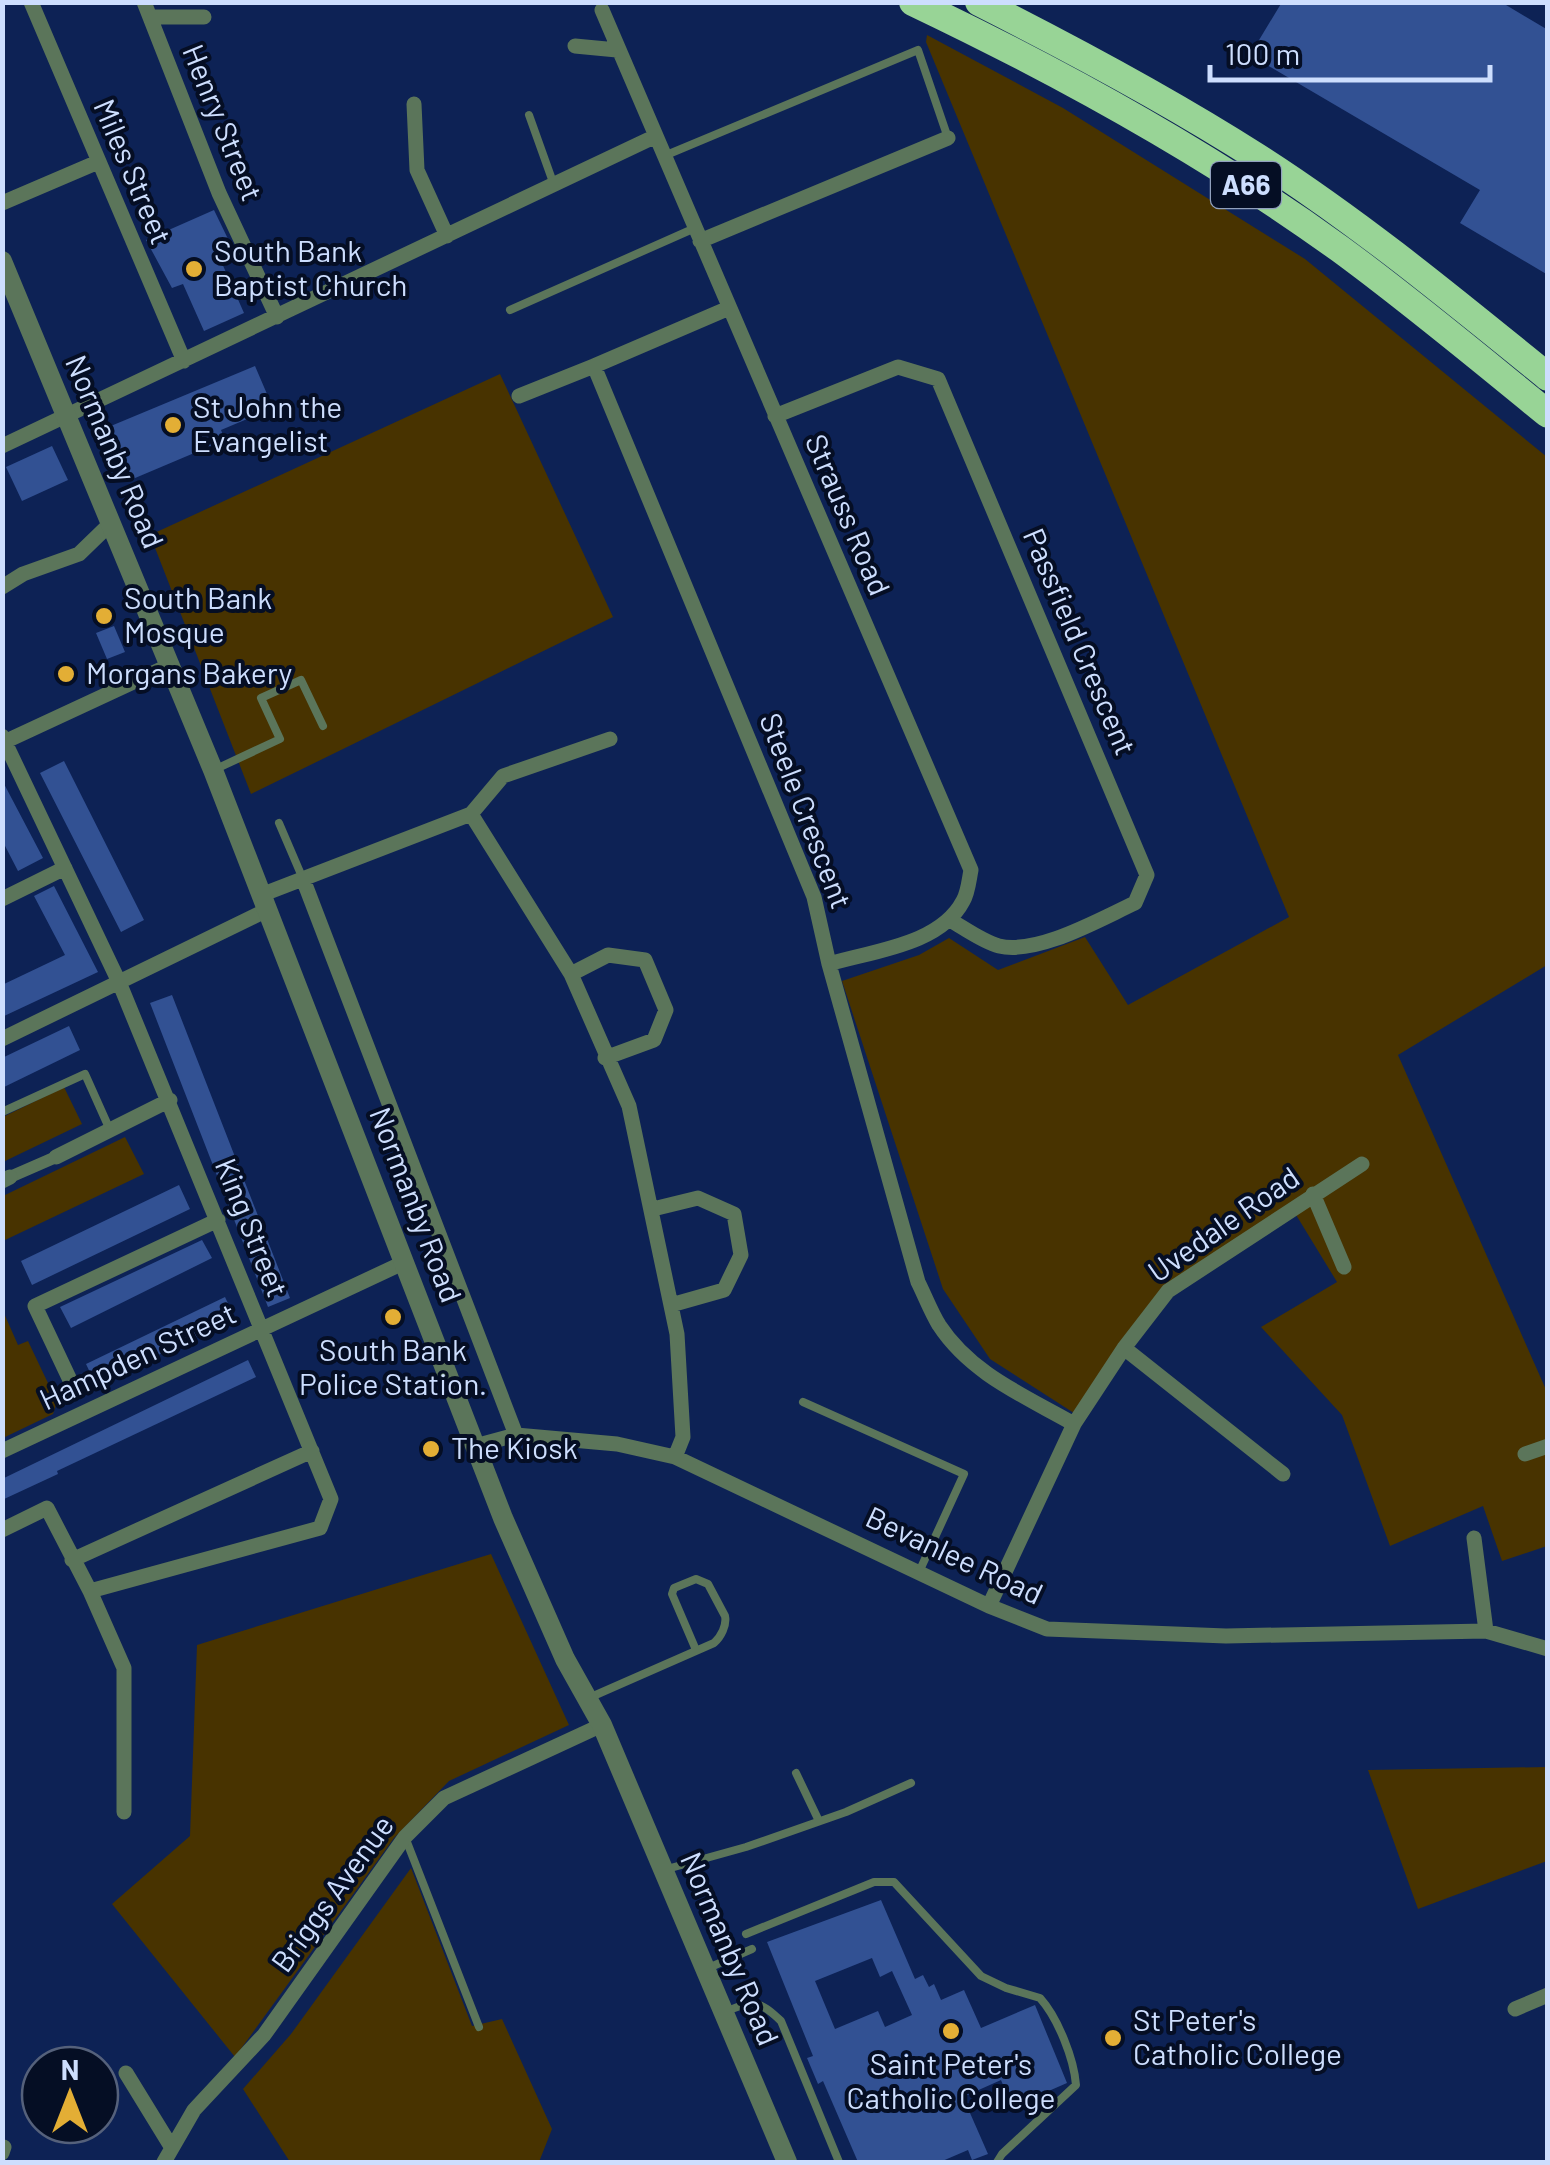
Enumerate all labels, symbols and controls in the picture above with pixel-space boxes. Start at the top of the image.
scale bar [1210,20,1490,82]
text: 100 m [1225,35,1300,71]
street label: Henry Street [176,39,272,206]
street label: Miles Street [87,93,181,249]
road number: A66 [1211,162,1281,208]
place label: South Bank Baptist Church [214,232,407,302]
marker: South Bank Baptist Church [183,258,205,280]
street label: Normanby Road [59,349,173,553]
place label: St John the Evangelist [193,388,342,458]
marker: St John the Evangelist [162,414,184,436]
street label: Strauss Road [799,428,899,600]
street label: Passfield Crescent [1017,522,1145,760]
place label: South Bank Mosque [124,579,272,649]
marker: South Bank Mosque [93,605,115,627]
place label: Morgans Bakery [86,654,293,690]
marker: Morgans Bakery [55,663,77,685]
street label: Steele Crescent [753,707,861,913]
street label: Normanby Road [363,1102,471,1307]
street label: King Street [209,1153,297,1302]
street label: Uvedale Road [1140,1158,1305,1289]
street label: Hampden Street [33,1294,241,1416]
marker: South Bank Police Station. [382,1306,404,1328]
place label: South Bank Police Station. [299,1331,487,1401]
place label: The Kiosk [451,1429,578,1465]
marker: The Kiosk [420,1438,442,1460]
street label: Bevanlee Road [861,1498,1049,1611]
street label: Briggs Avenue [262,1807,400,1978]
street label: Normanby Road [674,1846,788,2050]
place label: St Peter's Catholic College [1133,2001,1342,2071]
marker: Saint Peter's Catholic College [940,2020,962,2042]
marker: St Peter's Catholic College [1102,2027,1124,2049]
north arrow [20,2045,120,2145]
place label: Saint Peter's Catholic College [847,2045,1055,2115]
text: N [61,2052,79,2086]

